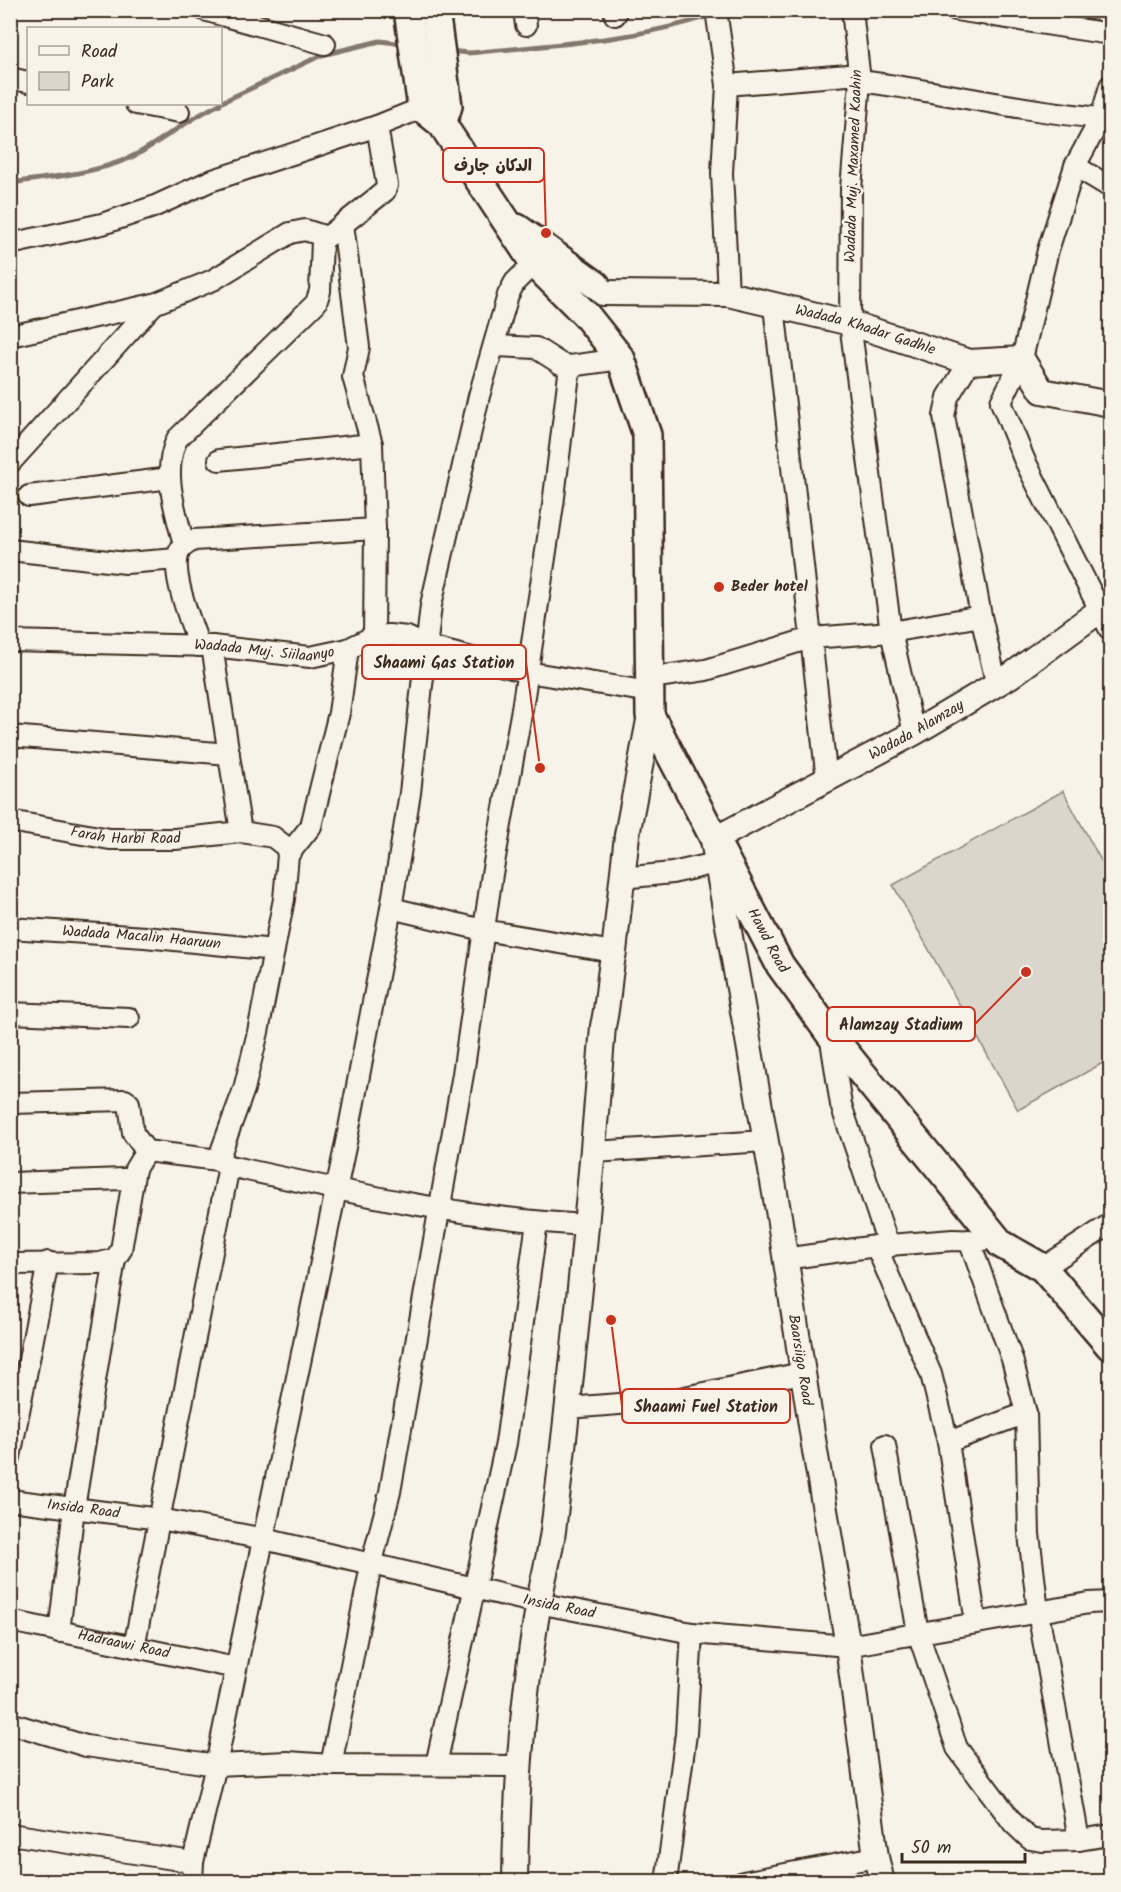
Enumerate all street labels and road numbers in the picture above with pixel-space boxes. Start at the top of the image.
street label: Wadada Muj. Maxamed Kaahin [839,69,869,263]
street label: Wadada Khadar Gadhle [793,298,939,362]
street label: Wadada Muj. Siilaanyo [194,634,337,669]
street label: Wadada Alamzay [864,693,970,767]
street label: Farah Harbi Road [69,820,182,851]
street label: Hawd Road [740,904,795,979]
street label: Wadada Macalin Haaruun [61,920,222,957]
street label: Baarsiigo Road [781,1313,819,1408]
street label: Insida Road [46,1493,122,1526]
street label: Insida Road [521,1588,598,1626]
street label: Hadraawi Road [75,1623,172,1666]

